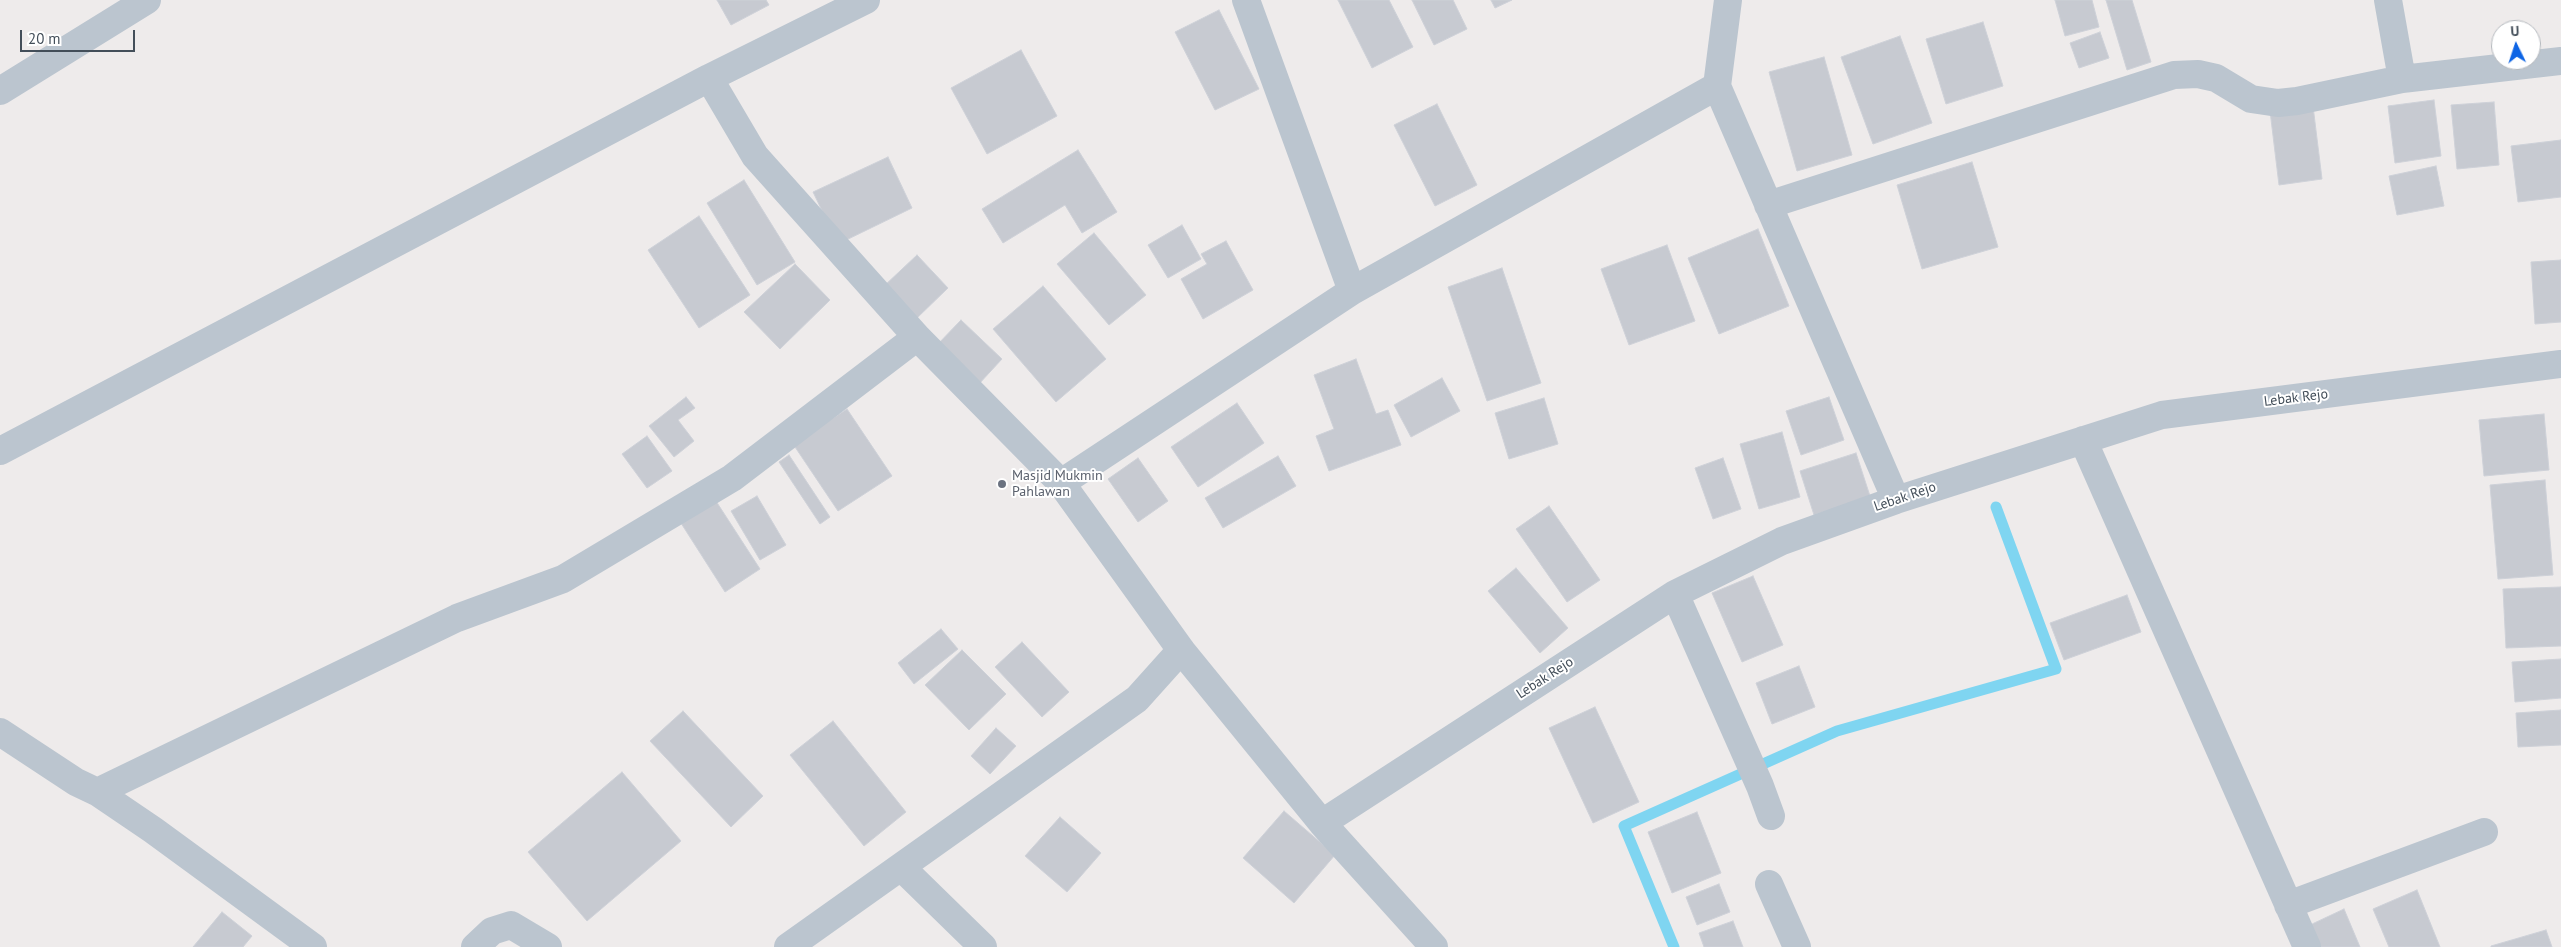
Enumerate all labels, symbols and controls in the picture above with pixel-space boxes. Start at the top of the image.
scale bar [22,20,138,52]
north arrow [2491,20,2541,70]
text: U [2510,22,2520,40]
text: 20 m [28,29,61,48]
street label: Lebak Rejo [2263,386,2329,410]
place label: Masjid Mukmin Pahlawan [1012,468,1103,501]
marker: Masjid Mukmin Pahlawan [996,478,1008,490]
street label: Lebak Rejo [1872,479,1938,515]
street label: Lebak Rejo [1513,653,1577,703]

